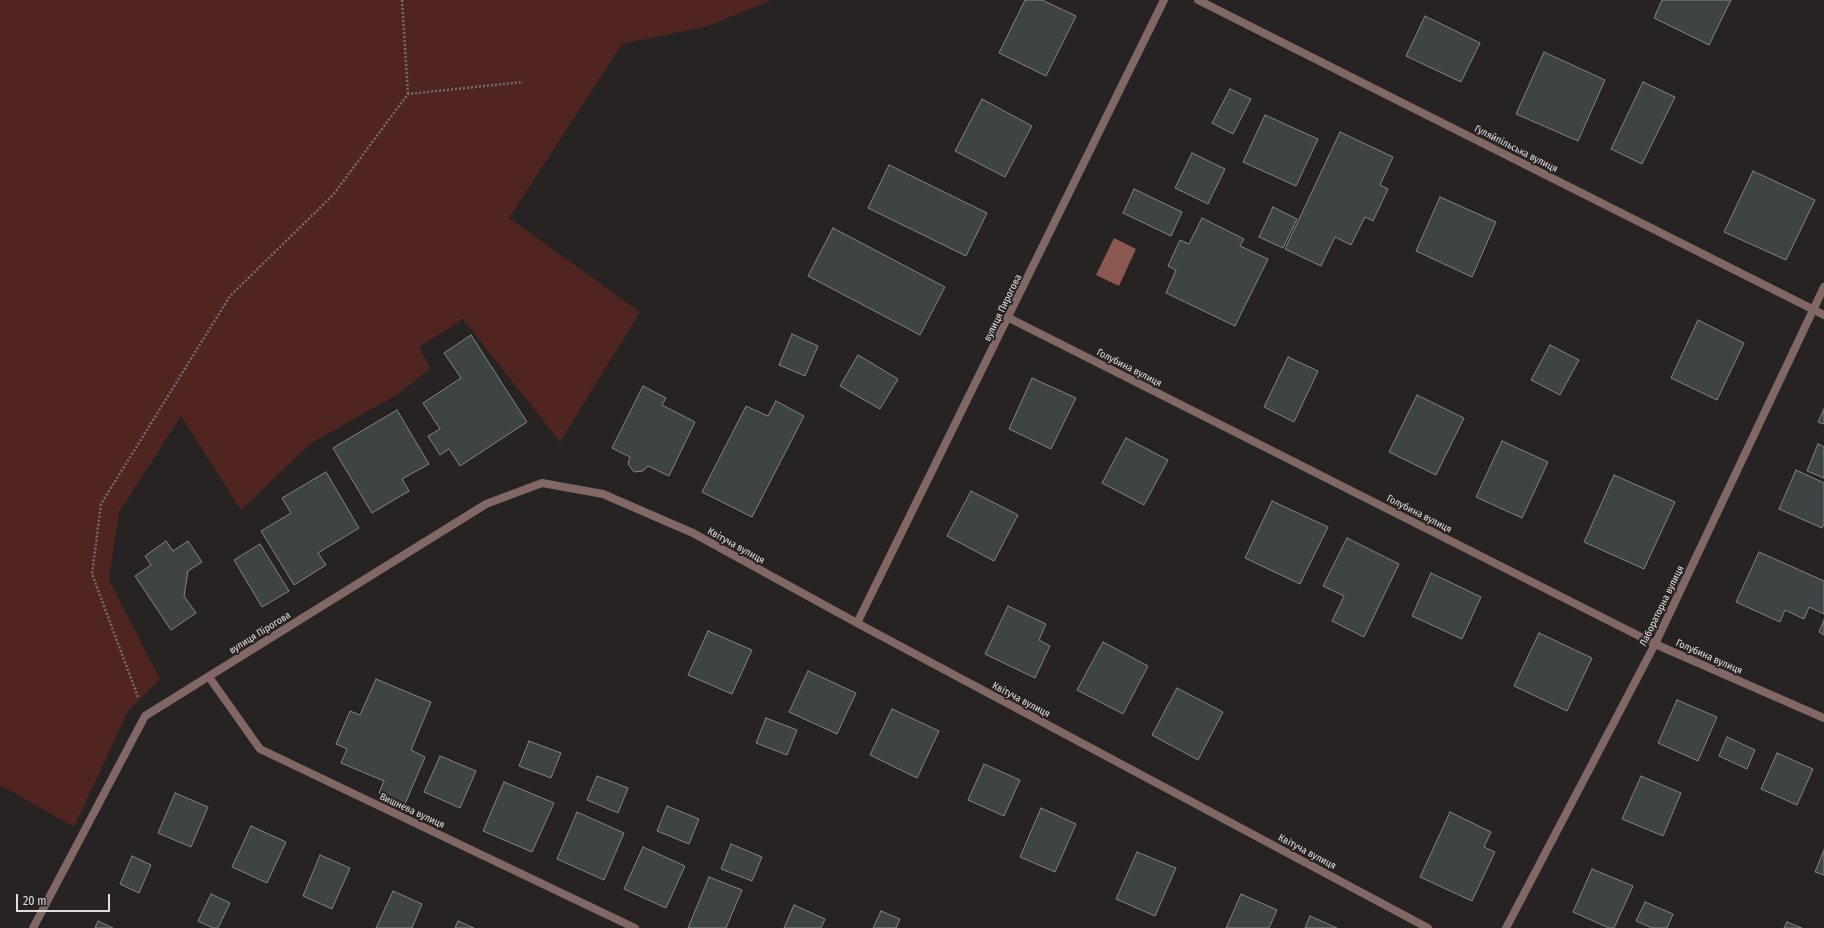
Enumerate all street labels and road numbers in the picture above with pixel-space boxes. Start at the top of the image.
street label: Гуляйпільська вулиця [1472,123,1560,175]
street label: вулиця Пирогова [982,273,1024,343]
street label: Голубина вулиця [1094,346,1164,390]
street label: Голубина вулиця [1384,492,1454,536]
street label: Квітуча вулиця [705,525,767,567]
street label: Лабораторна вулиця [1637,564,1687,648]
street label: вулиця Пірогова [227,609,293,657]
street label: Голубина вулиця [1674,637,1744,677]
street label: Квітуча вулиця [990,680,1052,720]
street label: Вишнева вулиця [378,791,446,831]
street label: Квітуча вулиця [1276,832,1338,872]

